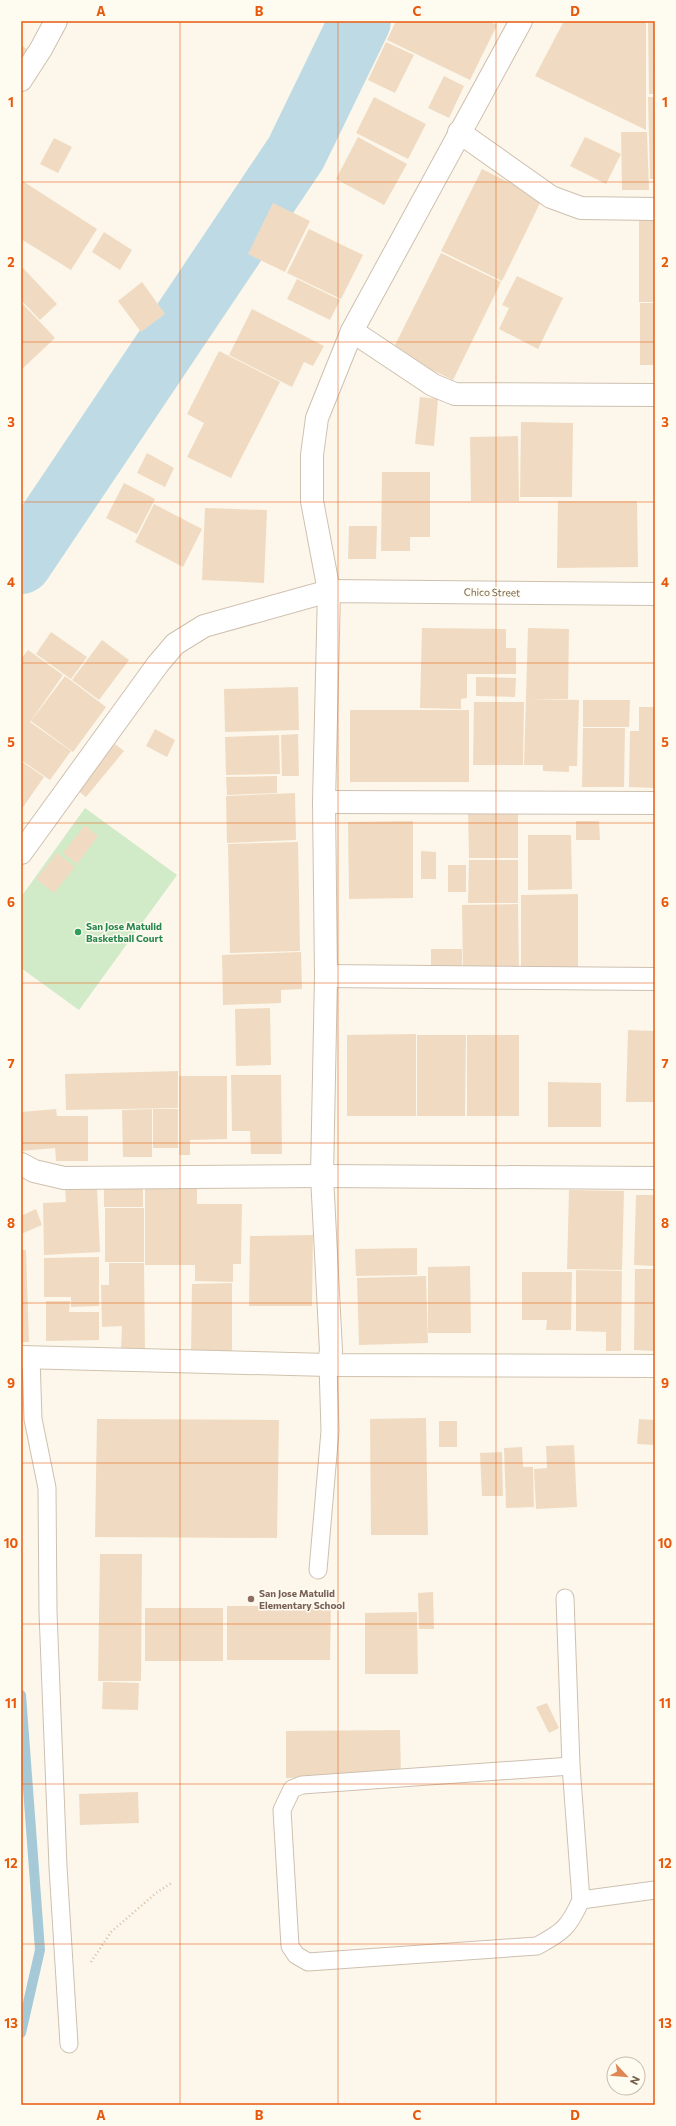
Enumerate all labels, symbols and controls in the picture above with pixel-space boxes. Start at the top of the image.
text: A [96,3,106,19]
text: B [255,3,264,19]
text: C [413,3,422,19]
text: D [570,3,580,19]
text: 1 [8,94,14,110]
text: 1 [662,94,668,110]
text: 2 [7,254,15,270]
text: 2 [661,254,669,270]
text: 3 [7,414,15,430]
text: 3 [661,414,669,430]
text: 4 [7,574,15,590]
text: 4 [661,574,669,590]
street label: Chico Street [464,586,520,598]
text: 5 [7,734,15,750]
text: 5 [661,734,669,750]
text: 6 [7,894,15,910]
text: 6 [661,894,669,910]
place label: San Jose Matulid Basketball Court [86,920,163,944]
marker: San Jose Matulid Basketball Court [73,927,83,937]
text: 7 [7,1055,15,1071]
text: 7 [661,1055,669,1071]
text: 8 [7,1215,15,1231]
text: 8 [661,1215,669,1231]
text: 9 [7,1375,15,1391]
text: 9 [661,1375,669,1391]
text: 10 [4,1535,19,1551]
text: 10 [658,1535,673,1551]
place label: San Jose Matulid Elementary School [259,1587,345,1611]
marker: San Jose Matulid Elementary School [246,1594,256,1604]
text: 11 [5,1695,17,1711]
text: 11 [659,1695,671,1711]
text: 12 [4,1855,18,1871]
text: 12 [658,1855,672,1871]
text: 13 [4,2015,18,2031]
text: 13 [658,2015,672,2031]
north arrow [606,2056,646,2096]
text: N [628,2074,643,2087]
text: A [96,2107,106,2123]
text: B [255,2107,264,2123]
text: C [413,2107,422,2123]
text: D [570,2107,580,2123]

